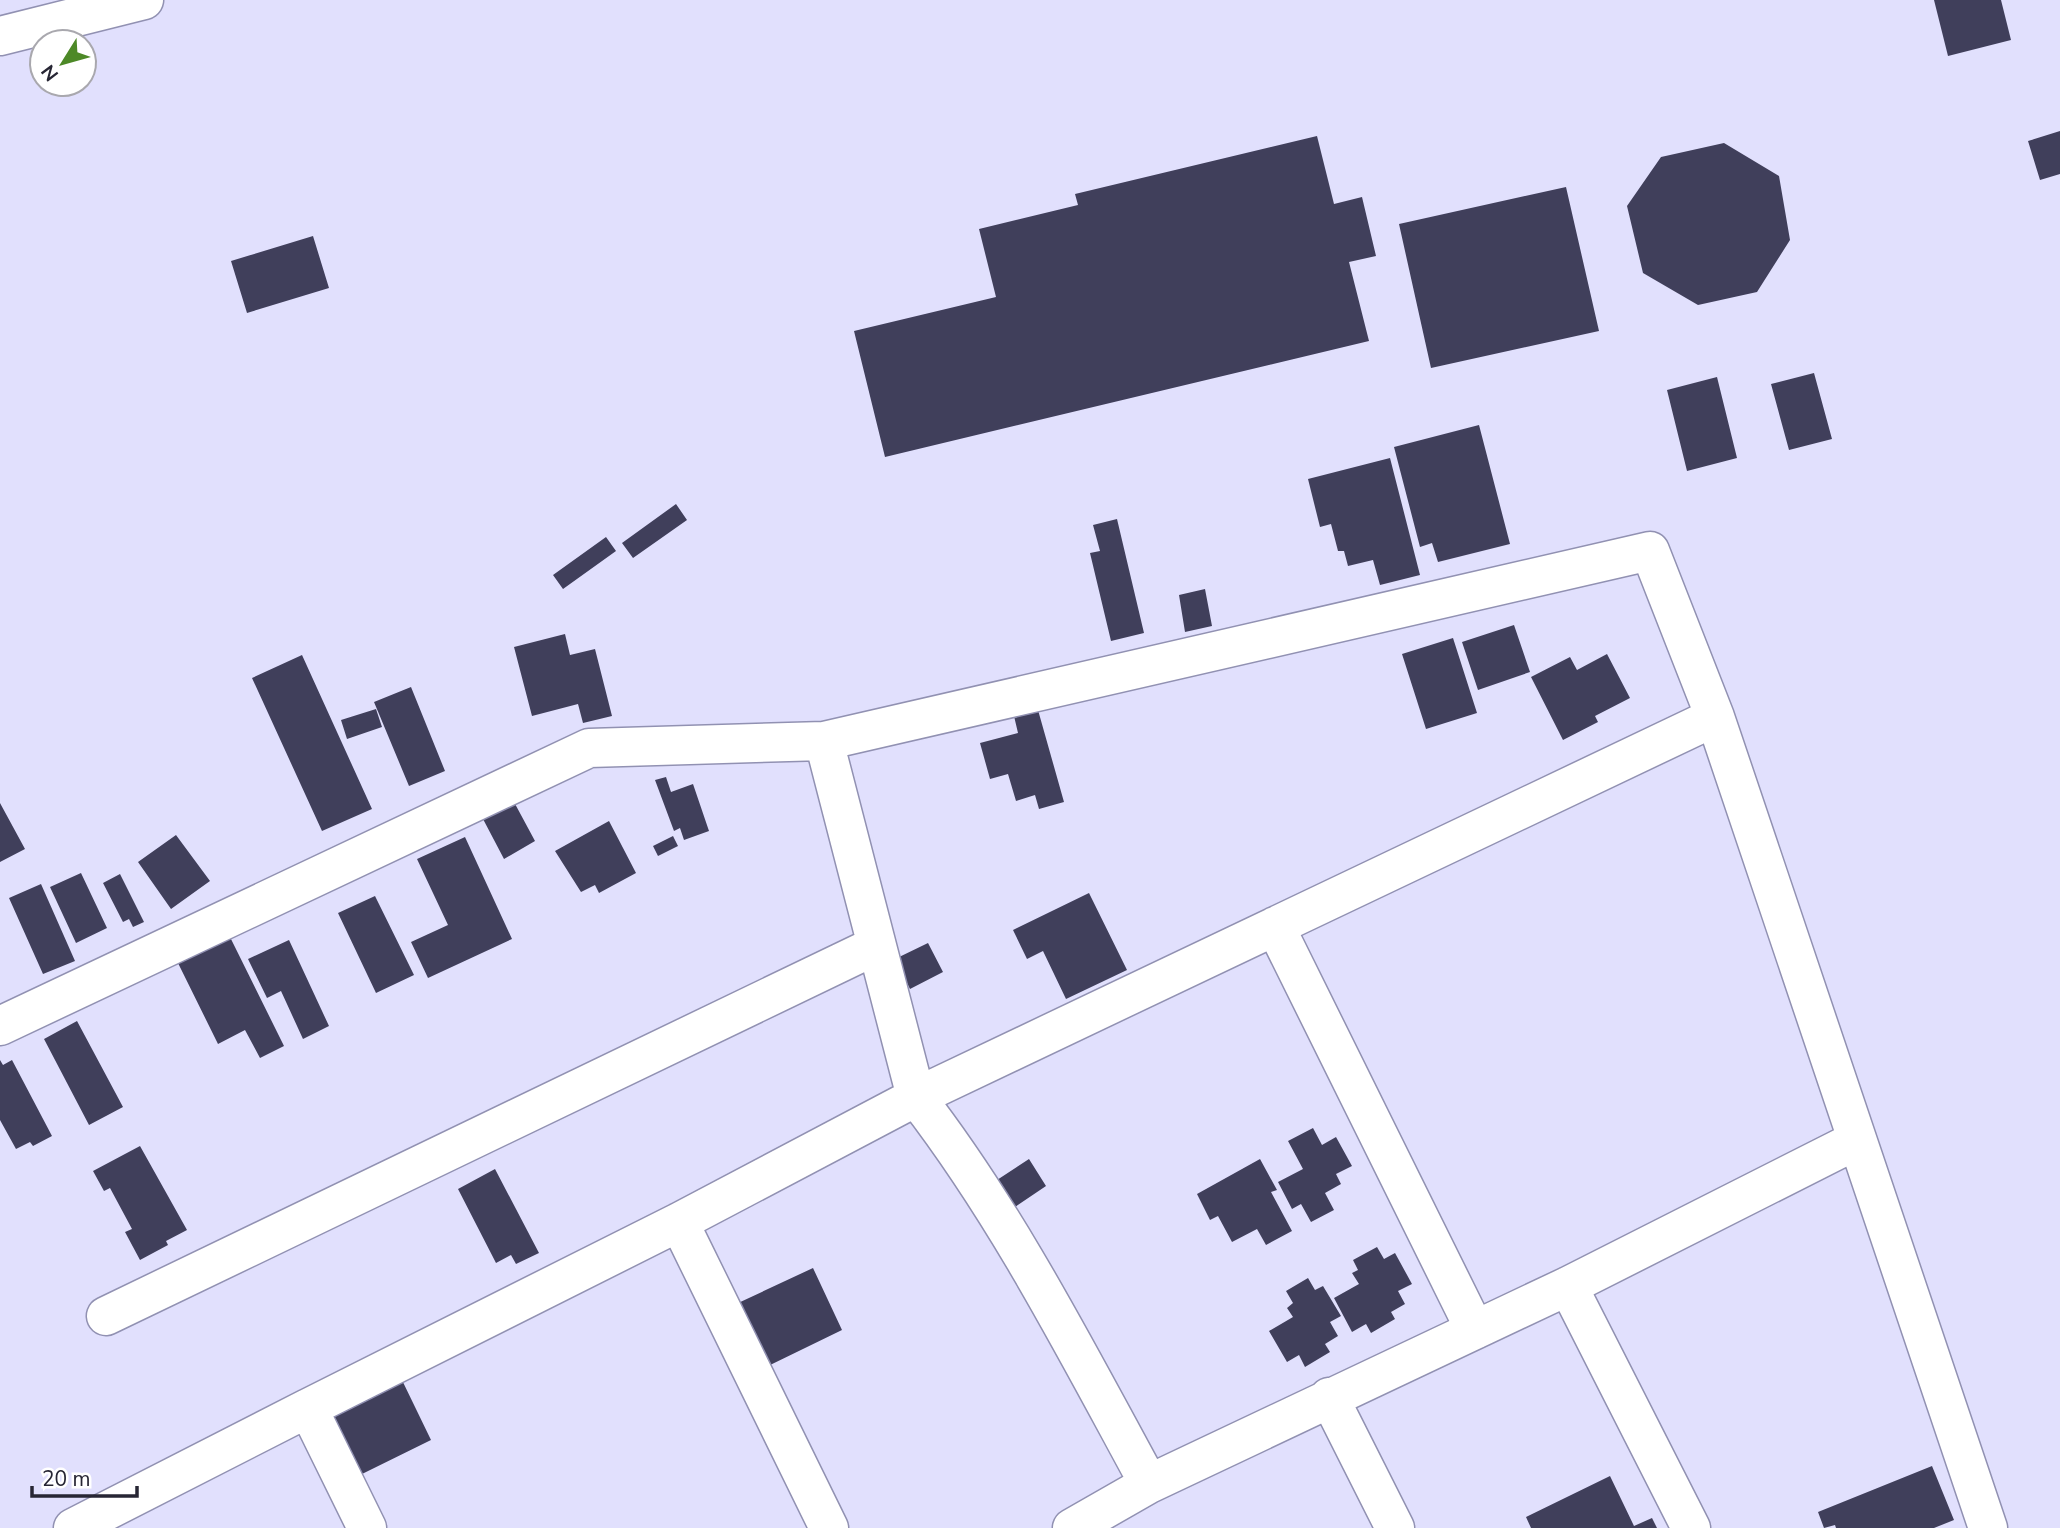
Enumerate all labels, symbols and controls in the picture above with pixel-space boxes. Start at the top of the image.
north arrow [28,28,98,98]
text: N [36,59,65,86]
scale bar [32,1454,136,1498]
text: 20 m [42,1465,91,1493]

